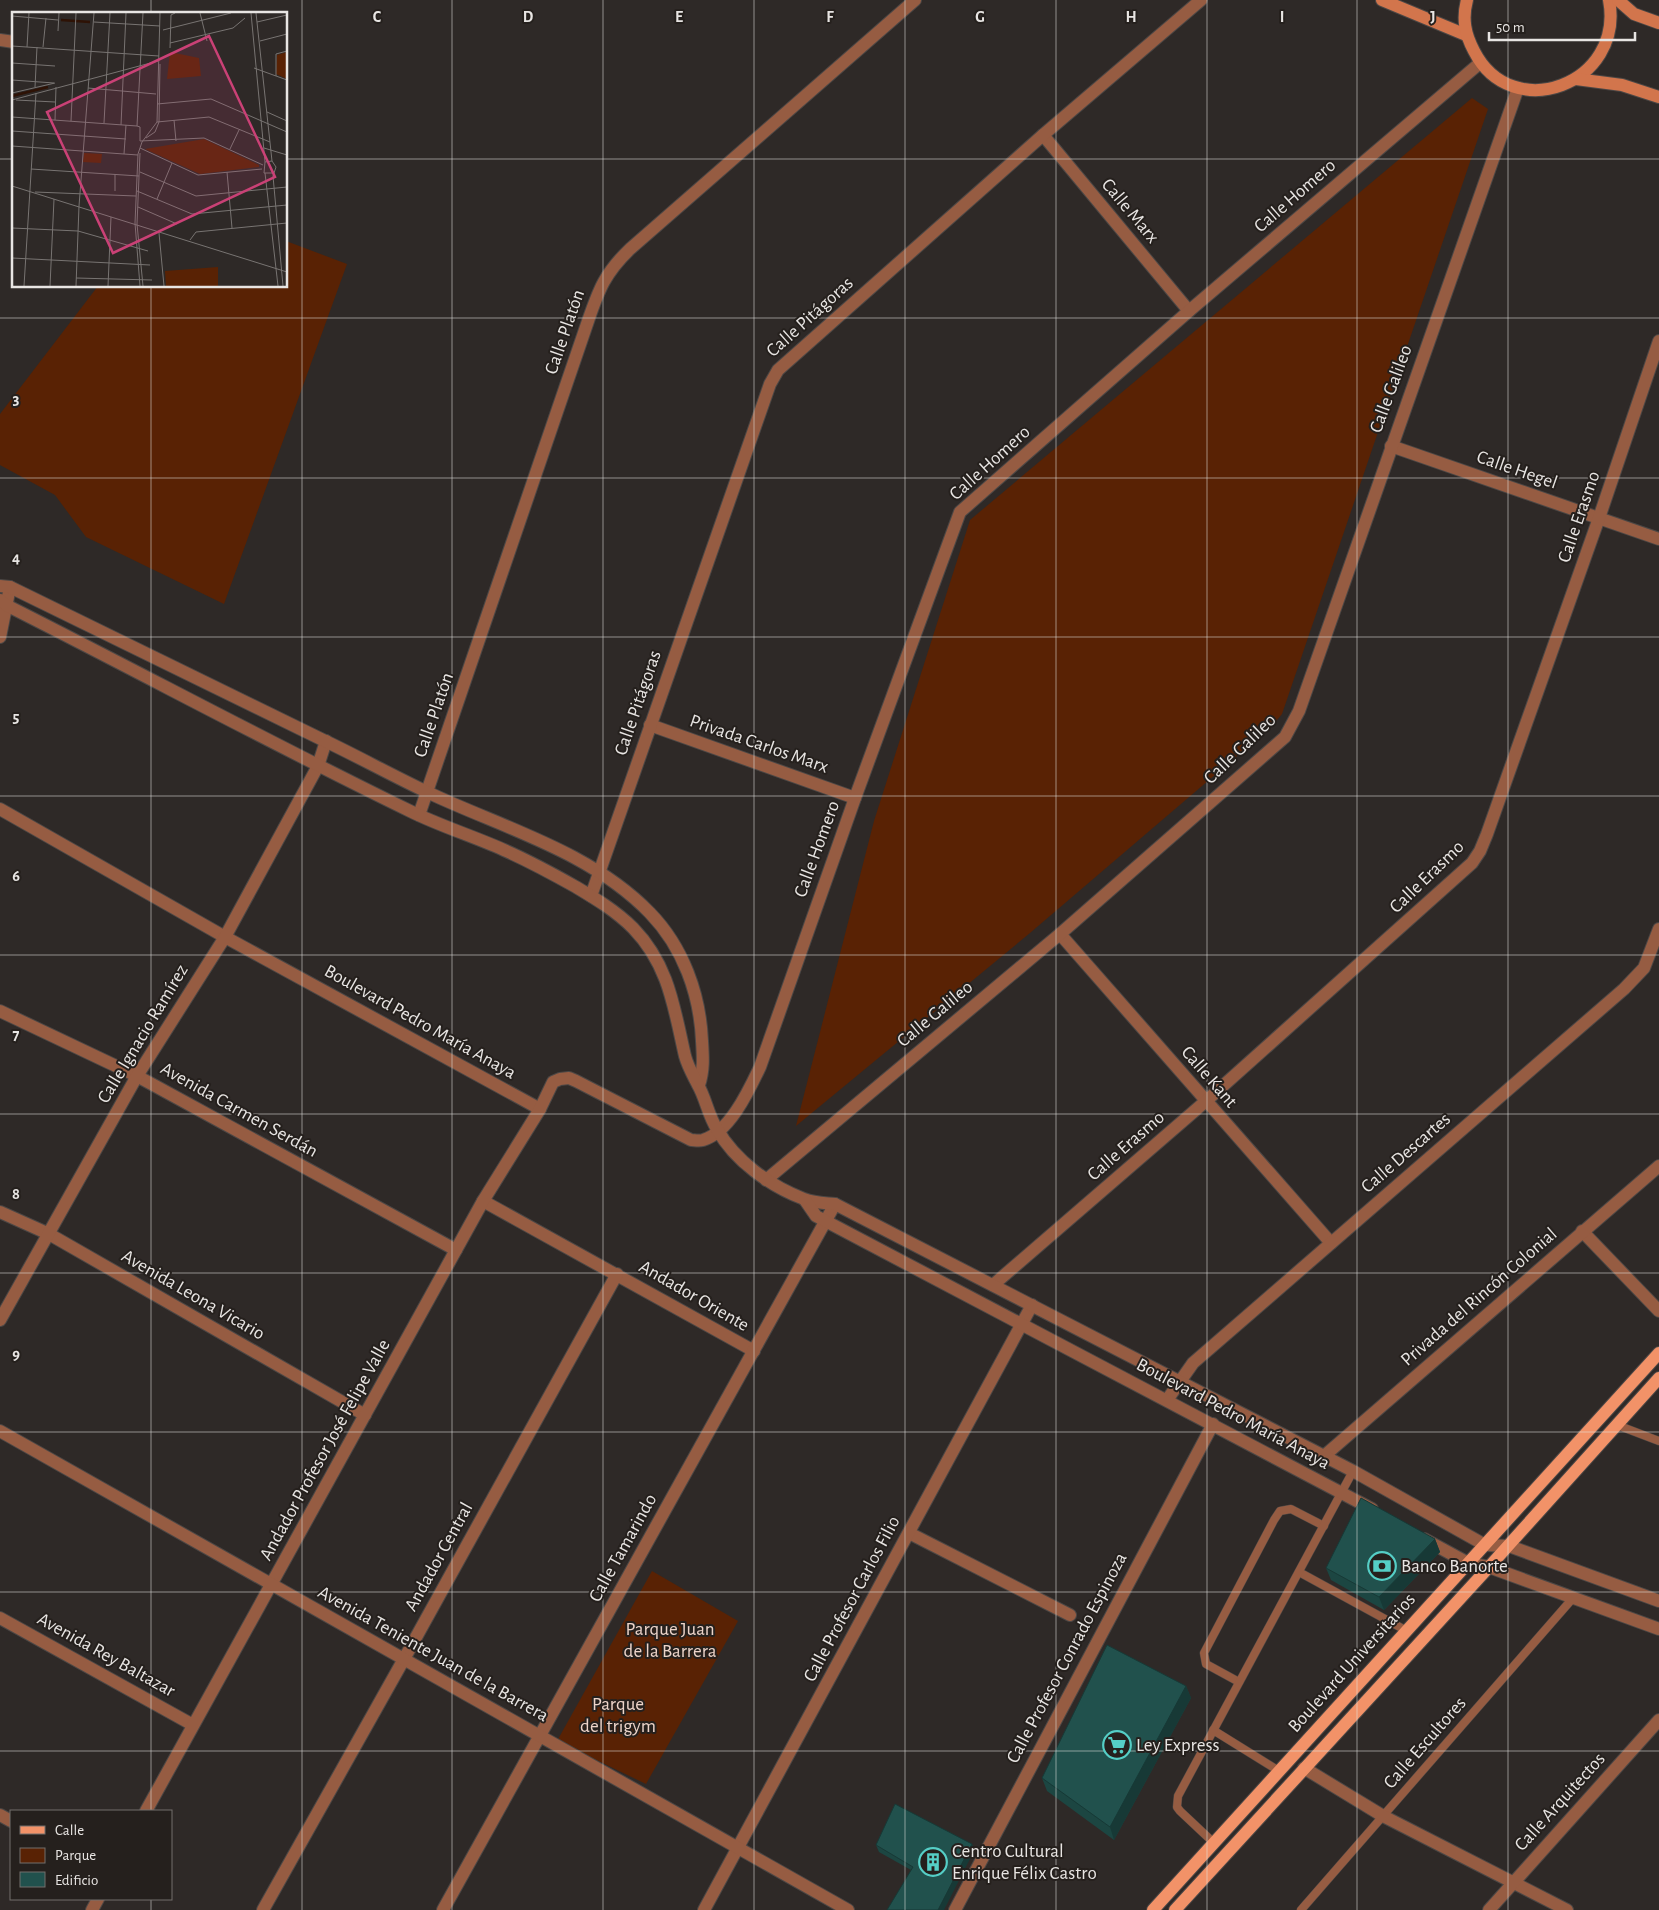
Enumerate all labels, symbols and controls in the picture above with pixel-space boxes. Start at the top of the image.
text: C [373,9,382,25]
text: D [523,9,534,25]
text: E [675,9,683,25]
text: F [826,9,834,25]
text: G [975,9,985,25]
text: H [1125,9,1137,25]
text: I [1280,9,1284,25]
text: J [1430,9,1436,25]
scale bar [1489,10,1635,42]
inset map [12,12,288,288]
text: 50 m [1496,20,1525,35]
street label: Calle Homero [1251,156,1339,236]
street label: Calle Marx [1098,175,1162,247]
street label: Calle Pitágoras [763,273,857,361]
street label: Calle Platón [542,287,588,377]
street label: Calle Galileo [1366,343,1416,435]
text: 3 [13,391,20,407]
street label: Calle Homero [946,422,1034,504]
street label: Calle Hegel [1474,447,1560,493]
street label: Calle Erasmo [1555,469,1603,565]
text: 4 [12,550,20,566]
street label: Calle Pitágoras [611,648,665,758]
street label: Calle Platón [411,670,457,760]
text: 5 [13,709,20,725]
street label: Calle Galileo [1200,710,1280,788]
street label: Privada Carlos Marx [687,711,831,777]
street label: Calle Homero [791,798,843,900]
street label: Calle Erasmo [1386,837,1468,917]
text: 6 [12,868,20,884]
street label: Calle Ignacio Ramírez [94,961,192,1107]
street label: Boulevard Pedro María Anaya [321,961,519,1083]
street label: Calle Galileo [894,977,976,1051]
text: 7 [13,1027,20,1043]
street label: Calle Kant [1177,1043,1241,1111]
street label: Avenida Carmen Serdán [157,1059,321,1161]
street label: Calle Erasmo [1084,1108,1168,1184]
street label: Calle Descartes [1358,1109,1454,1197]
text: 8 [12,1186,20,1202]
street label: Privada del Rincón Colonial [1397,1224,1561,1370]
street label: Avenida Leona Vicario [118,1246,268,1344]
street label: Andador Oriente [636,1257,752,1335]
street label: Andador Profesor José Felipe Valle [256,1336,394,1564]
text: 9 [12,1346,20,1362]
street label: Boulevard Pedro María Anaya [1133,1355,1333,1473]
street label: Calle Tamarindo [586,1491,660,1605]
street label: Andador Central [401,1499,477,1615]
street label: Calle Profesor Carlos Filio [800,1513,904,1685]
street label: Calle Profesor Conrado Espinoza [1003,1549,1131,1766]
bank icon: Banco Banorte [1367,1551,1397,1581]
place label: Banco Banorte [1401,1557,1508,1576]
street label: Avenida Teniente Juan de la Barrera [314,1583,552,1726]
street label: Boulevard Universitarios [1285,1590,1419,1736]
street label: Avenida Rey Baltazar [34,1609,178,1701]
park label: Parque Juan de la Barrera [624,1620,717,1661]
street label: Calle Escultores [1380,1693,1470,1793]
park label: Parque del trigym [580,1695,656,1736]
supermarket icon: Ley Express [1102,1730,1132,1760]
place label: Ley Express [1136,1736,1220,1755]
street label: Calle Arquitectos [1511,1749,1609,1855]
legend [10,1810,172,1900]
text: Calle [55,1823,84,1838]
place label: Centro Cultural Enrique Félix Castro [952,1842,1097,1883]
building icon: Centro Cultural Enrique Félix Castro [918,1847,948,1877]
text: Parque [55,1848,96,1863]
text: Edificio [55,1873,98,1888]

